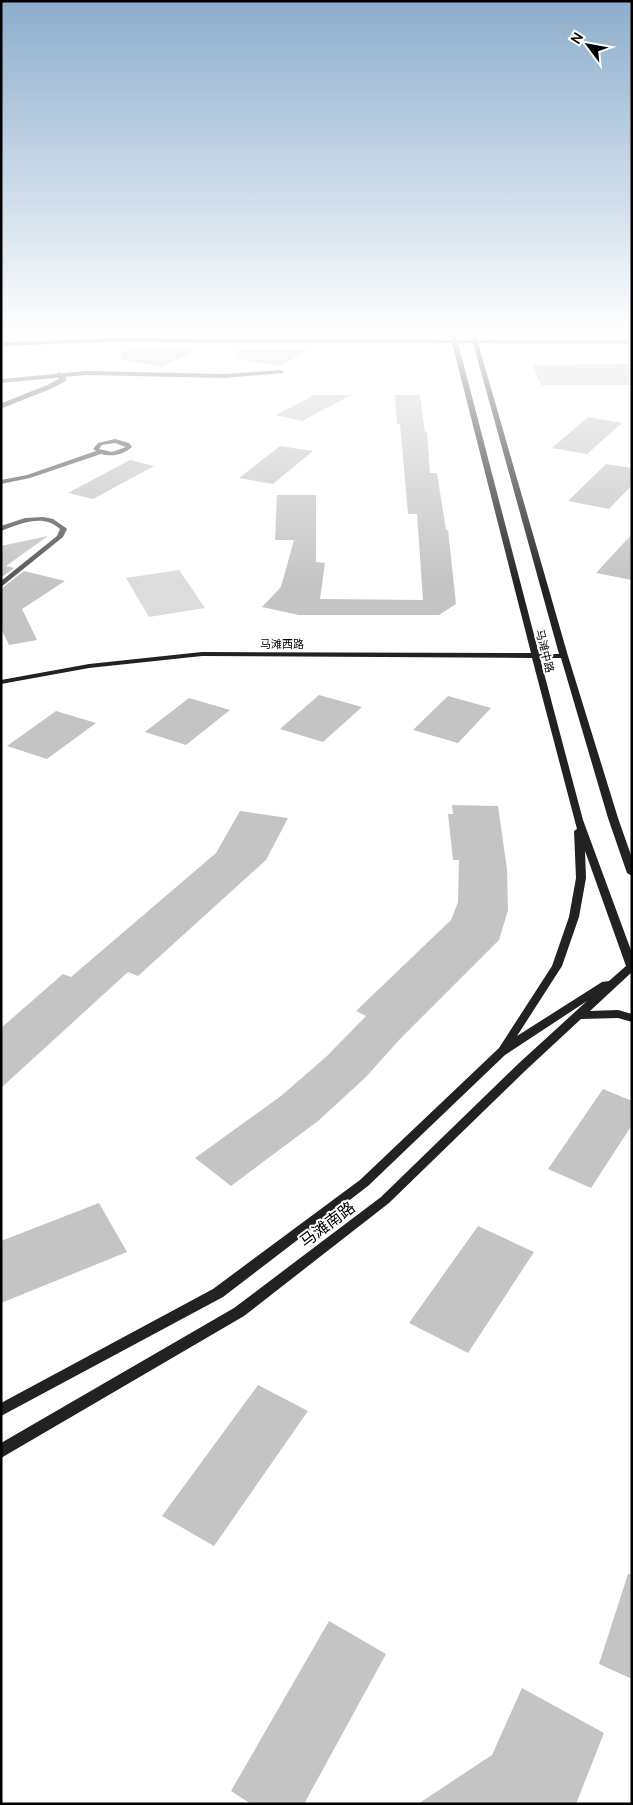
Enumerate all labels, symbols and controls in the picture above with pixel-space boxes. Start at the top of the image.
north arrow [563,20,613,70]
text: N [566,29,587,47]
street label: 马滩中路 [533,628,558,674]
street label: 马滩西路 [260,636,304,651]
street label: 马滩南路 [295,1196,359,1252]

